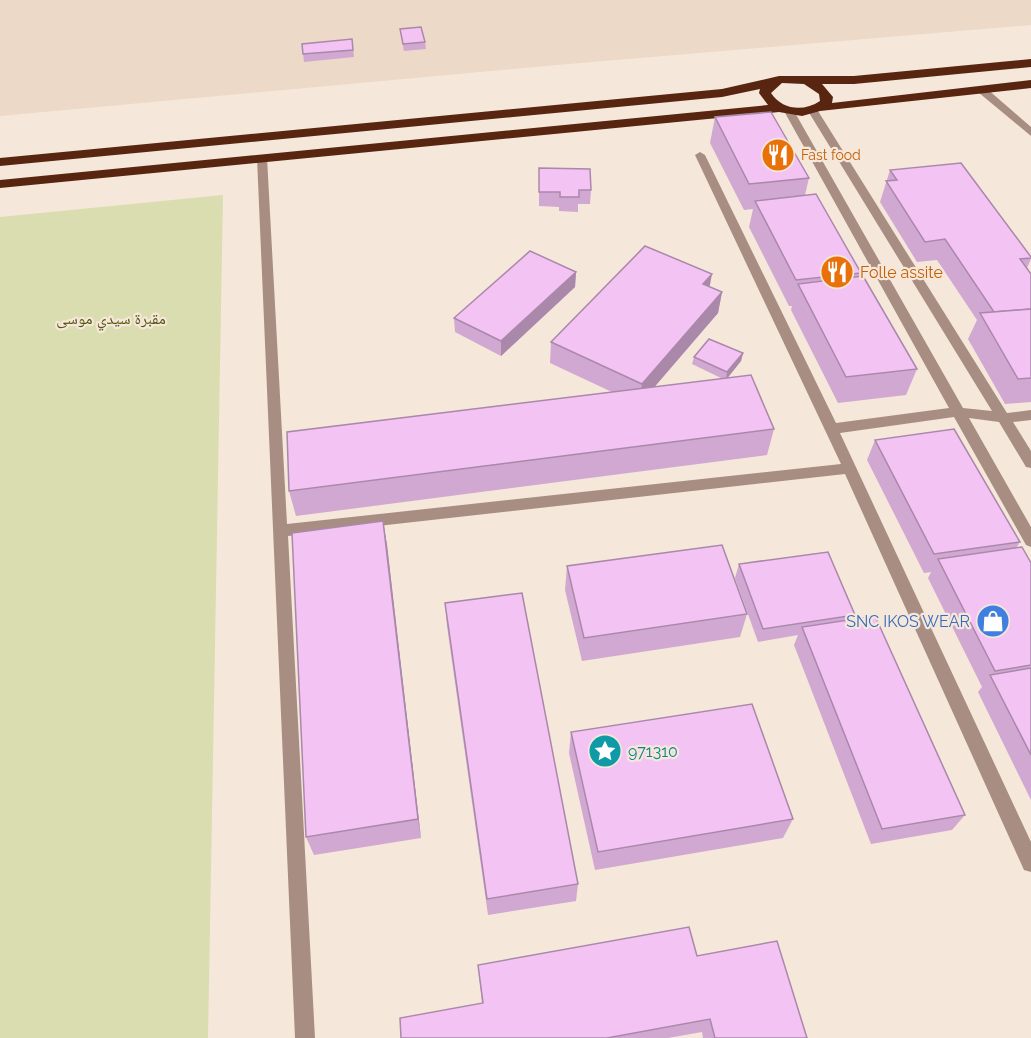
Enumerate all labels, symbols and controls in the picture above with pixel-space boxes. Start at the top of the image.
restaurant icon: Fast food [760,137,796,173]
place label: Fast food [801,147,861,163]
restaurant icon: Folle assite [819,254,855,290]
place label: Folle assite [860,263,943,282]
park label: مقبرة سيدي موسى [56,309,166,331]
shop icon: SNC IKOS WEAR [975,603,1011,639]
place label: SNC IKOS WEAR [846,612,970,631]
place icon: 971310 [587,733,623,769]
place label: 971310 [628,742,678,761]

